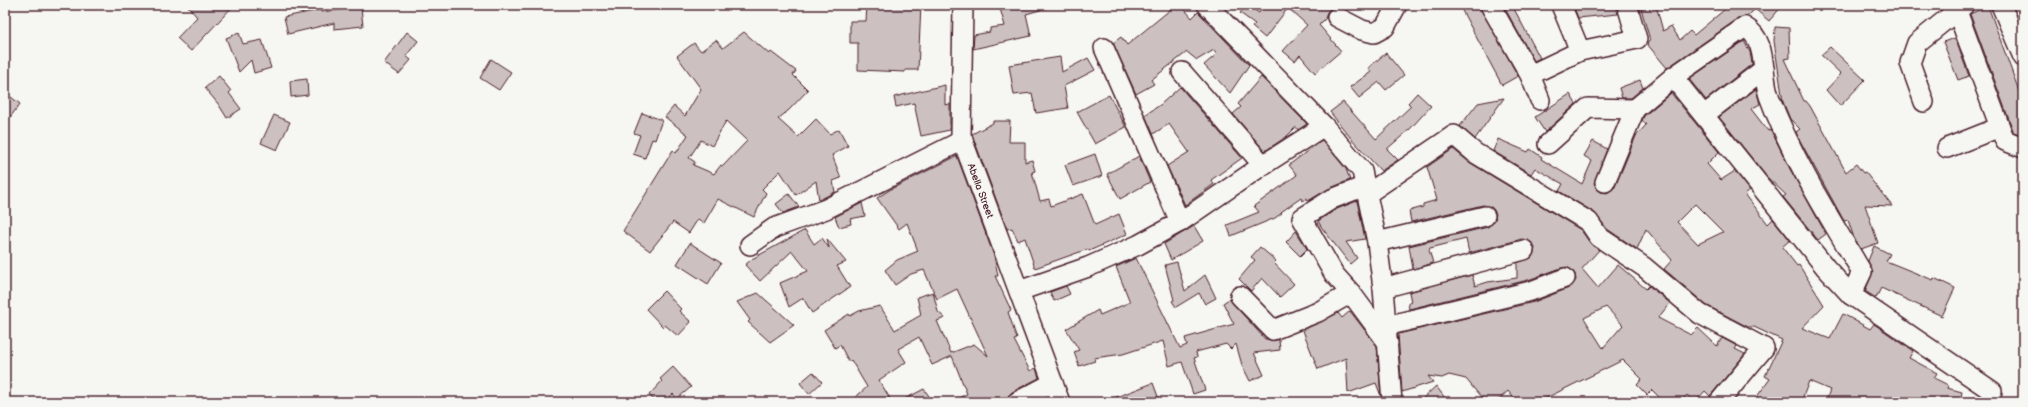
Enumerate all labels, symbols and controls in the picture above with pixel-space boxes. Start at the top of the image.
street label: Abella Street [965,162,996,220]

